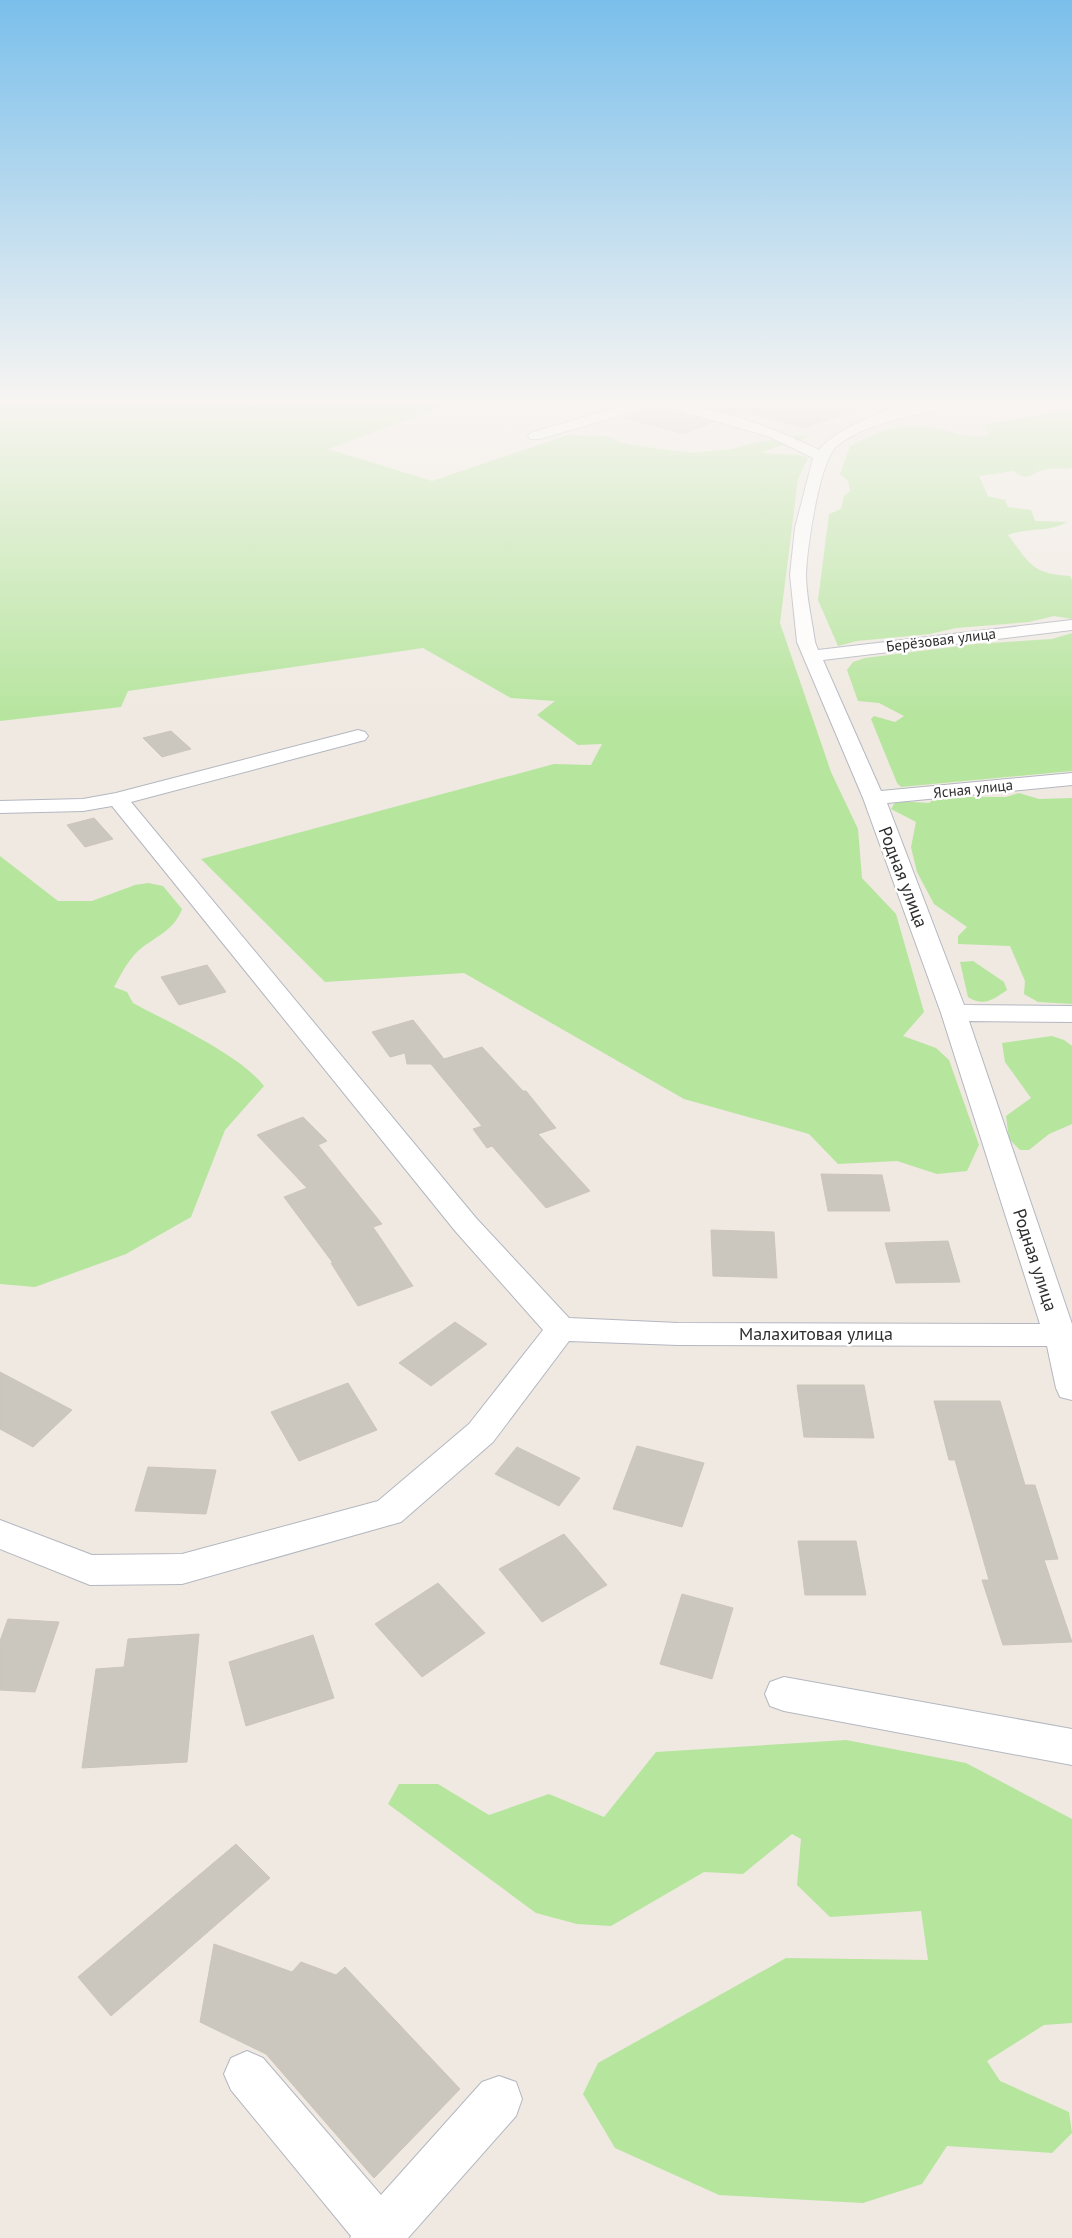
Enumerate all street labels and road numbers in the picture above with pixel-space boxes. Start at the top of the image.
street label: Берёзовая улица [885,623,997,656]
street label: Ясная улица [932,775,1014,802]
street label: Родная улица [874,823,933,931]
street label: Родная улица [1008,1206,1063,1314]
street label: Малахитовая улица [739,1322,893,1345]

